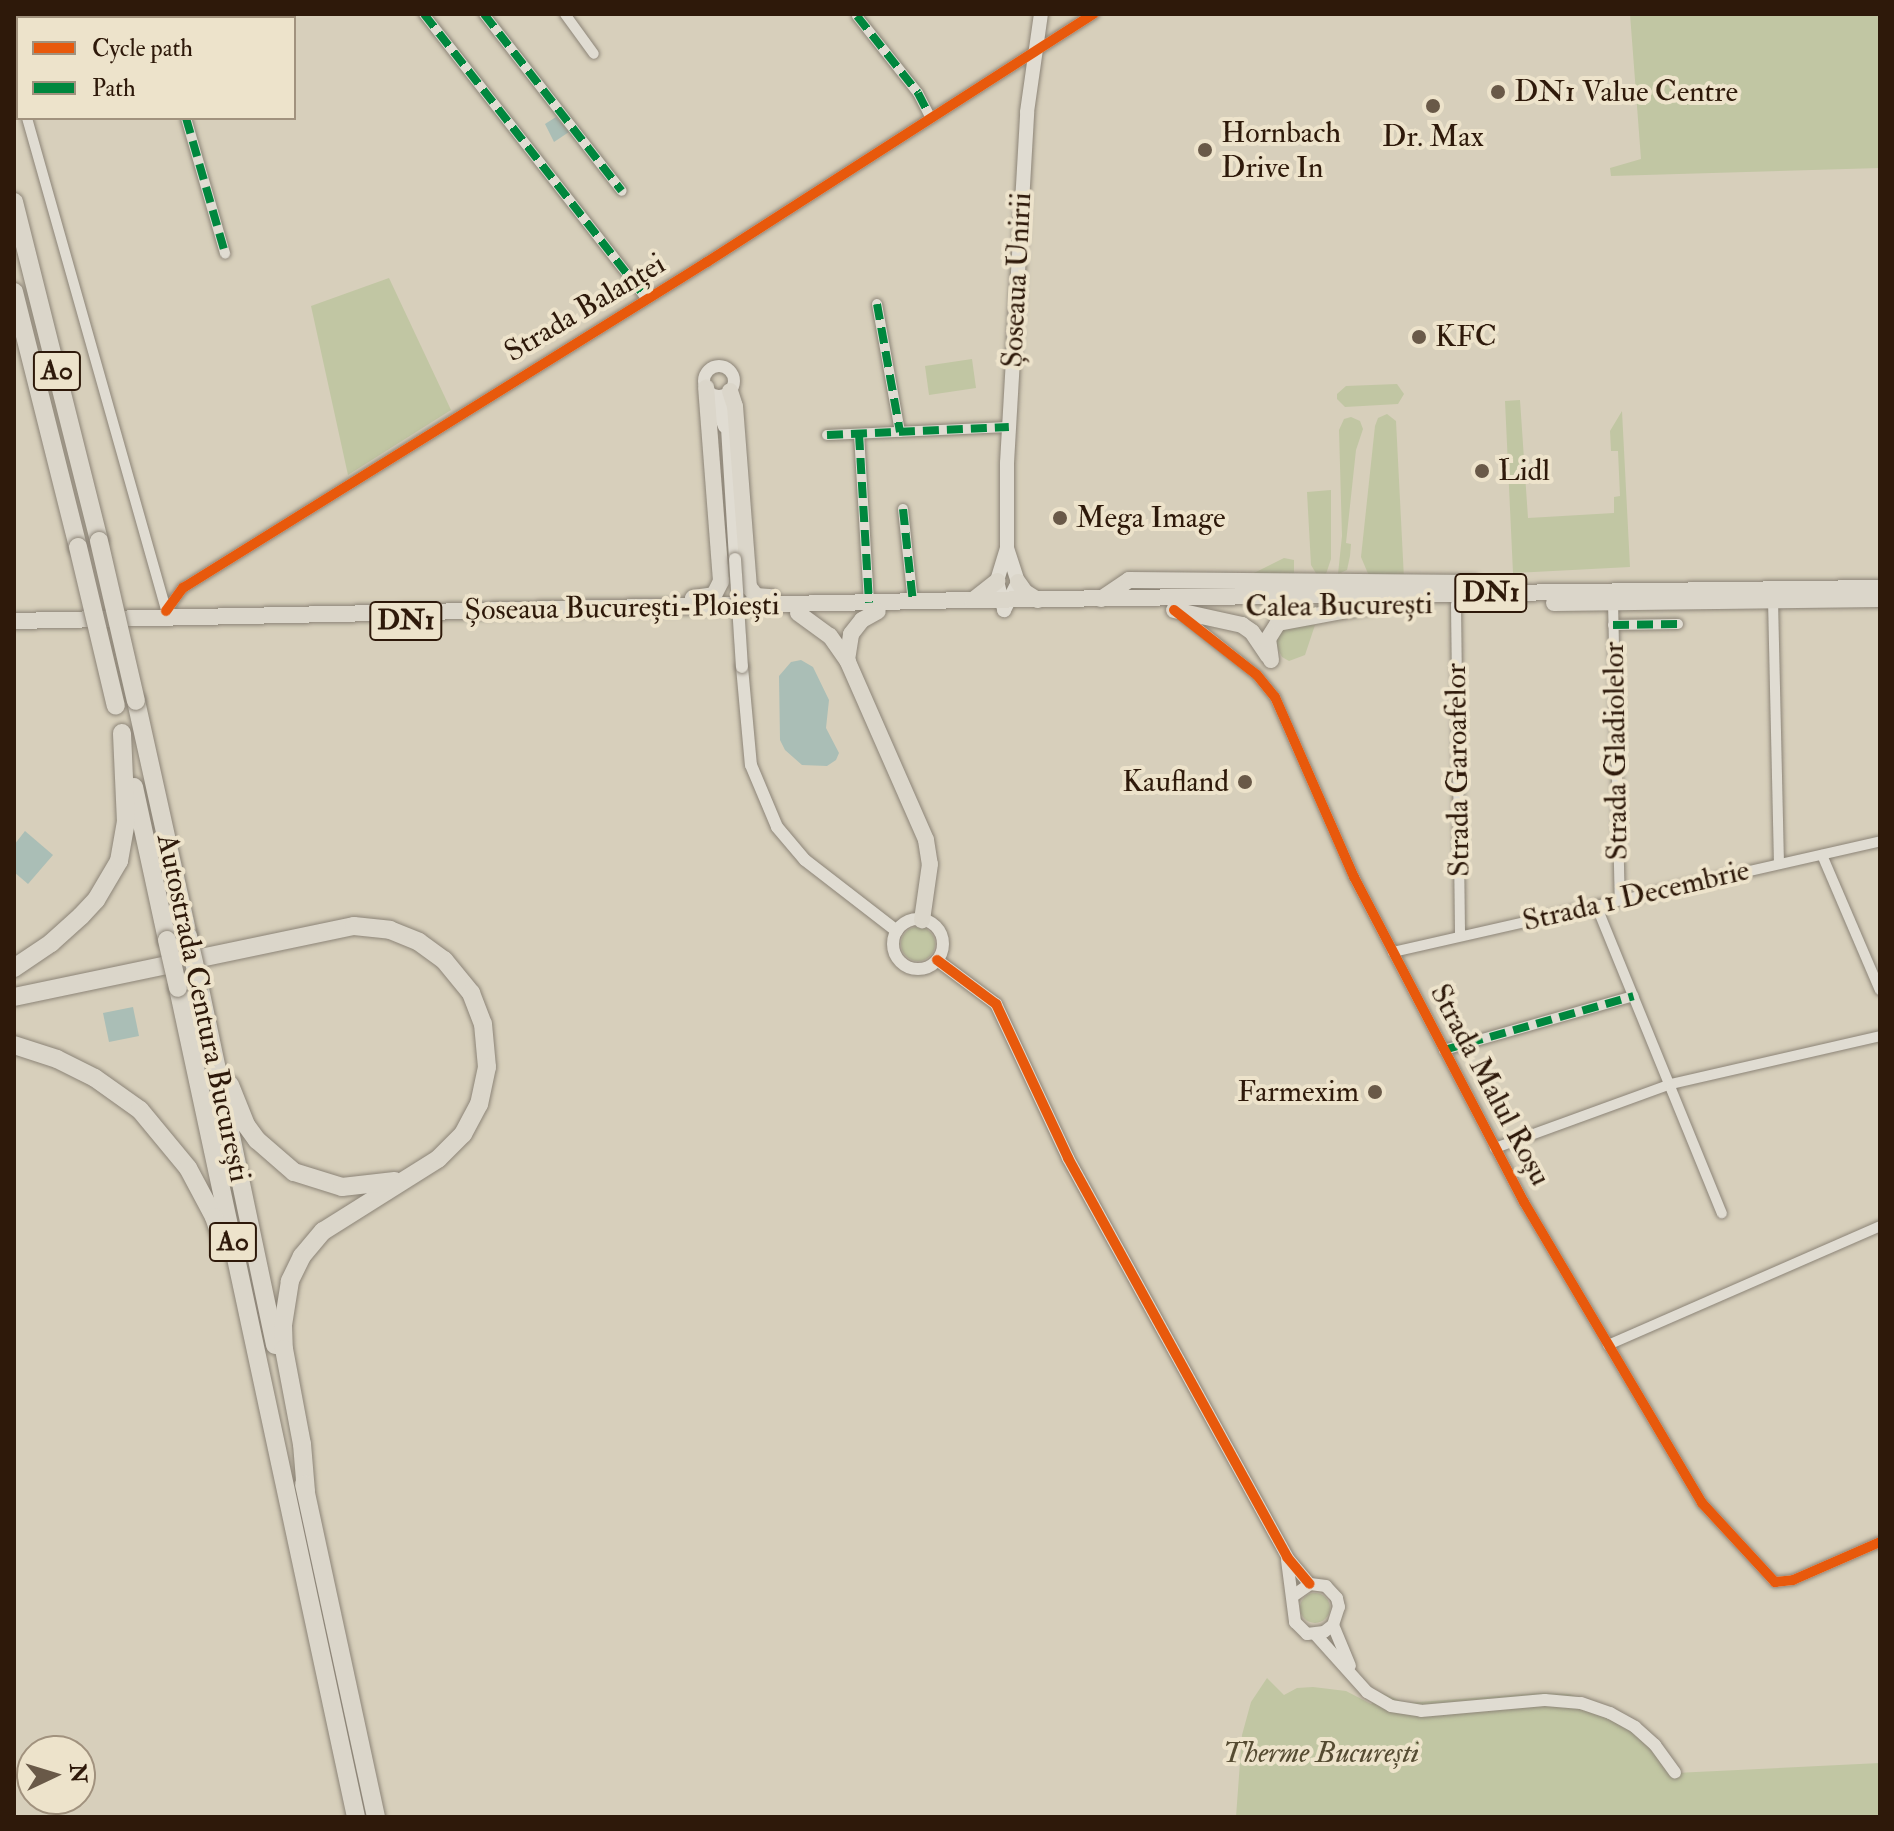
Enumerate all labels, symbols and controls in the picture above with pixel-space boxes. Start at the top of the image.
legend [16,16,296,120]
text: Cycle path [92,33,193,64]
text: Path [92,73,136,104]
place label: DN1 Value Centre [1514,74,1738,110]
marker: DN1 Value Centre [1489,83,1507,101]
marker: Dr. Max [1424,97,1442,115]
place label: Hornbach Drive In [1221,115,1341,186]
place label: Dr. Max [1382,119,1484,155]
marker: Hornbach Drive In [1196,141,1214,159]
street label: Șoseaua Unirii [994,191,1040,369]
street label: Strada Balanței [498,246,672,370]
place label: KFC [1435,319,1497,355]
marker: KFC [1410,328,1428,346]
road number: A0 [31,347,83,395]
place label: Lidl [1498,453,1550,489]
marker: Lidl [1473,462,1491,480]
place label: Mega Image [1076,500,1226,536]
marker: Mega Image [1051,509,1069,527]
road number: DN1 [1453,569,1529,617]
street label: Calea București [1245,586,1433,626]
street label: Șoseaua București-Ploiești [464,587,780,629]
road number: DN1 [368,597,444,645]
street label: Strada Gladiolelor [1596,641,1636,861]
street label: Strada Garoafelor [1438,663,1478,877]
place label: Kaufland [1122,764,1229,800]
marker: Kaufland [1236,773,1254,791]
street label: Autostrada Centura București [149,831,257,1185]
street label: Strada 1 Decembrie [1519,852,1753,940]
street label: Strada Malul Roșu [1422,978,1558,1192]
place label: Farmexim [1237,1074,1359,1110]
marker: Farmexim [1366,1083,1384,1101]
road number: A0 [207,1218,259,1266]
north arrow [16,1735,96,1815]
park label: Therme București [1223,1735,1419,1771]
text: N [63,1763,93,1784]

